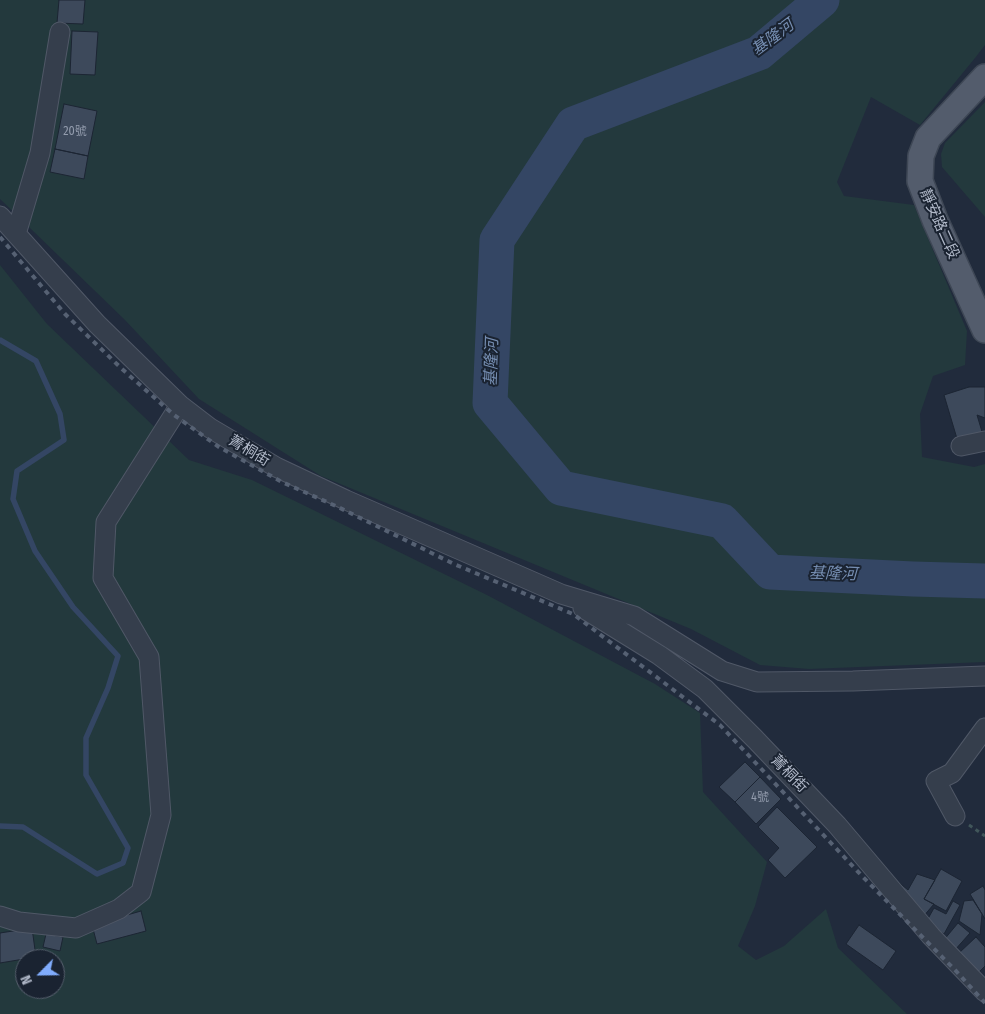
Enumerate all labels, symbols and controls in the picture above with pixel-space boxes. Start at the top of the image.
water label: 基隆河 [748,16,798,60]
house number: 20號 [63,125,87,139]
street label: 靜安路二段 [916,186,962,262]
water label: 基隆河 [482,338,502,386]
street label: 菁桐街 [225,432,273,470]
water label: 基隆河 [809,564,857,584]
street label: 菁桐街 [767,752,811,796]
house number: 4號 [751,791,769,805]
north arrow [15,949,65,999]
text: N [17,972,36,987]

